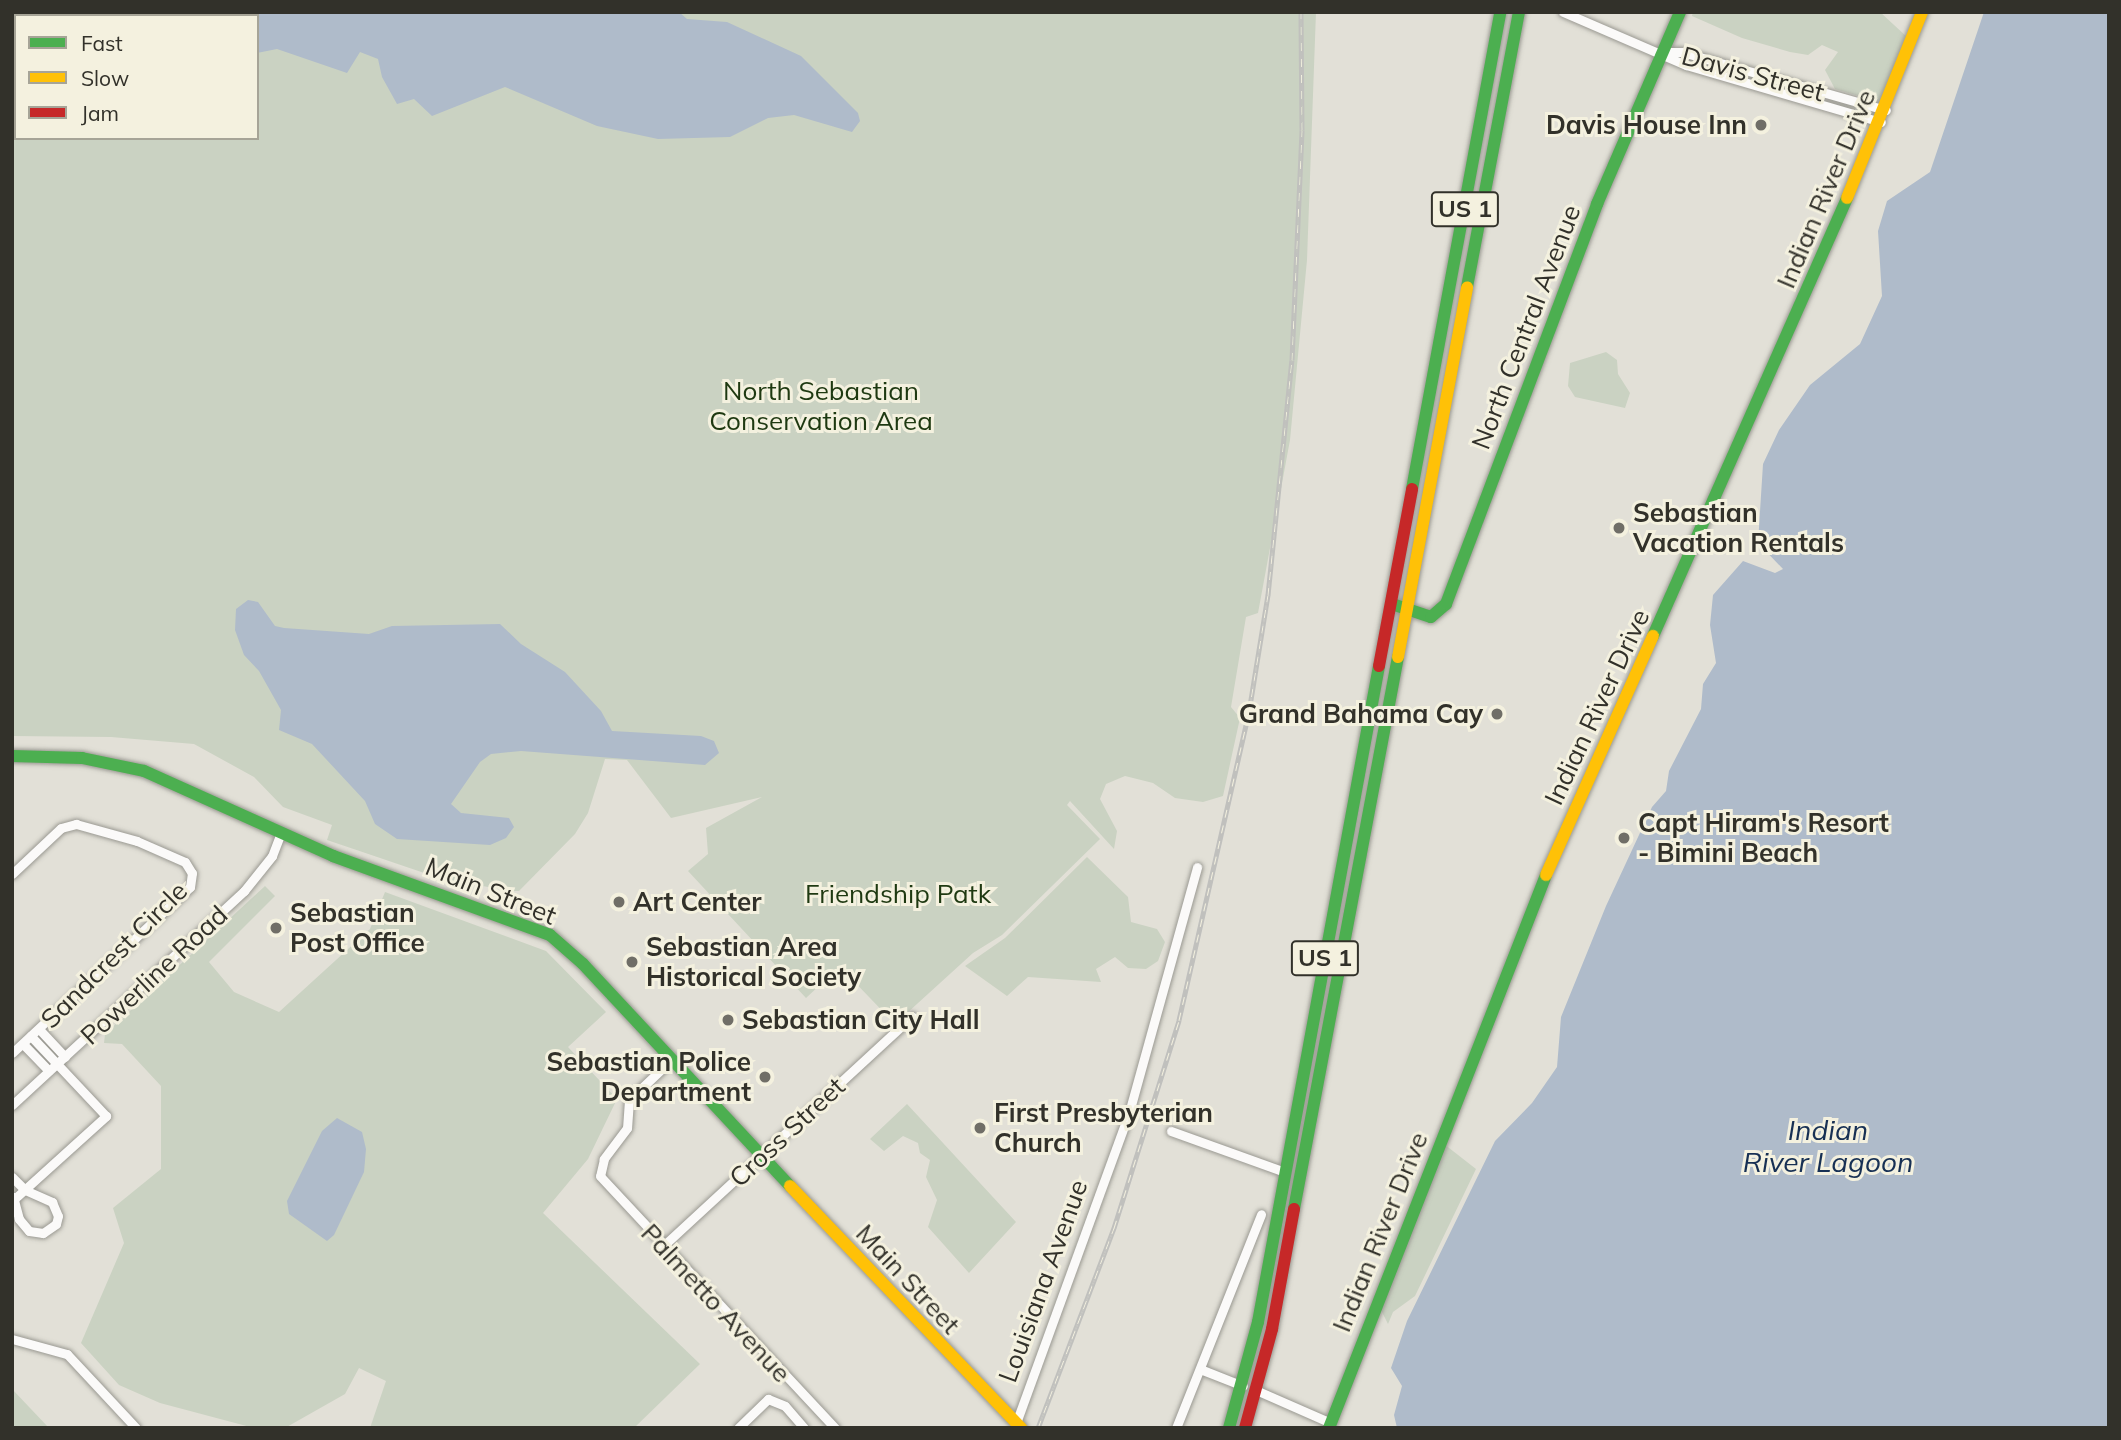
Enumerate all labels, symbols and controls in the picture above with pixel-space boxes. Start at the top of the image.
legend [14,14,259,140]
text: Fast [81,30,123,56]
street label: Davis Street [1678,40,1828,108]
text: Slow [81,65,129,91]
street label: Indian River Drive [1770,85,1882,293]
text: Jam [81,100,119,126]
place label: Davis House Inn [1546,109,1747,141]
marker: Davis House Inn [1753,117,1769,133]
road number: US 1 [1430,188,1500,230]
street label: North Central Avenue [1465,200,1587,454]
park label: North Sebastian Conservation Area [709,375,933,436]
place label: Sebastian Vacation Rentals [1633,497,1844,558]
marker: Sebastian Vacation Rentals [1611,520,1627,536]
street label: Indian River Drive [1538,604,1656,810]
place label: Grand Bahama Cay [1239,698,1483,730]
marker: Grand Bahama Cay [1489,706,1505,722]
place label: Capt Hiram's Resort - Bimini Beach [1638,807,1889,868]
marker: Capt Hiram's Resort - Bimini Beach [1616,830,1632,846]
street label: Main Street [421,851,561,931]
street label: Sandcrest Circle [34,875,194,1035]
park label: Friendship Patk [805,878,991,910]
place label: Art Center [633,886,761,918]
marker: Art Center [611,894,627,910]
place label: Sebastian Post Office [290,897,425,958]
street label: Powerline Road [74,899,234,1051]
marker: Sebastian Post Office [268,920,284,936]
place label: Sebastian Area Historical Society [646,931,861,992]
road number: US 1 [1290,938,1360,978]
marker: Sebastian Area Historical Society [624,954,640,970]
place label: Sebastian City Hall [742,1004,979,1036]
marker: Sebastian City Hall [720,1012,736,1028]
place label: Sebastian Police Department [547,1046,751,1108]
marker: Sebastian Police Department [757,1069,773,1085]
street label: Cross Street [723,1071,851,1193]
place label: First Presbyterian Church [994,1097,1213,1158]
water label: Indian River Lagoon [1743,1113,1913,1179]
marker: First Presbyterian Church [972,1120,988,1136]
street label: Indian River Drive [1326,1128,1434,1336]
street label: Louisiana Avenue [992,1176,1094,1386]
street label: Palmetto Avenue [635,1217,797,1389]
street label: Main Street [850,1218,966,1340]

